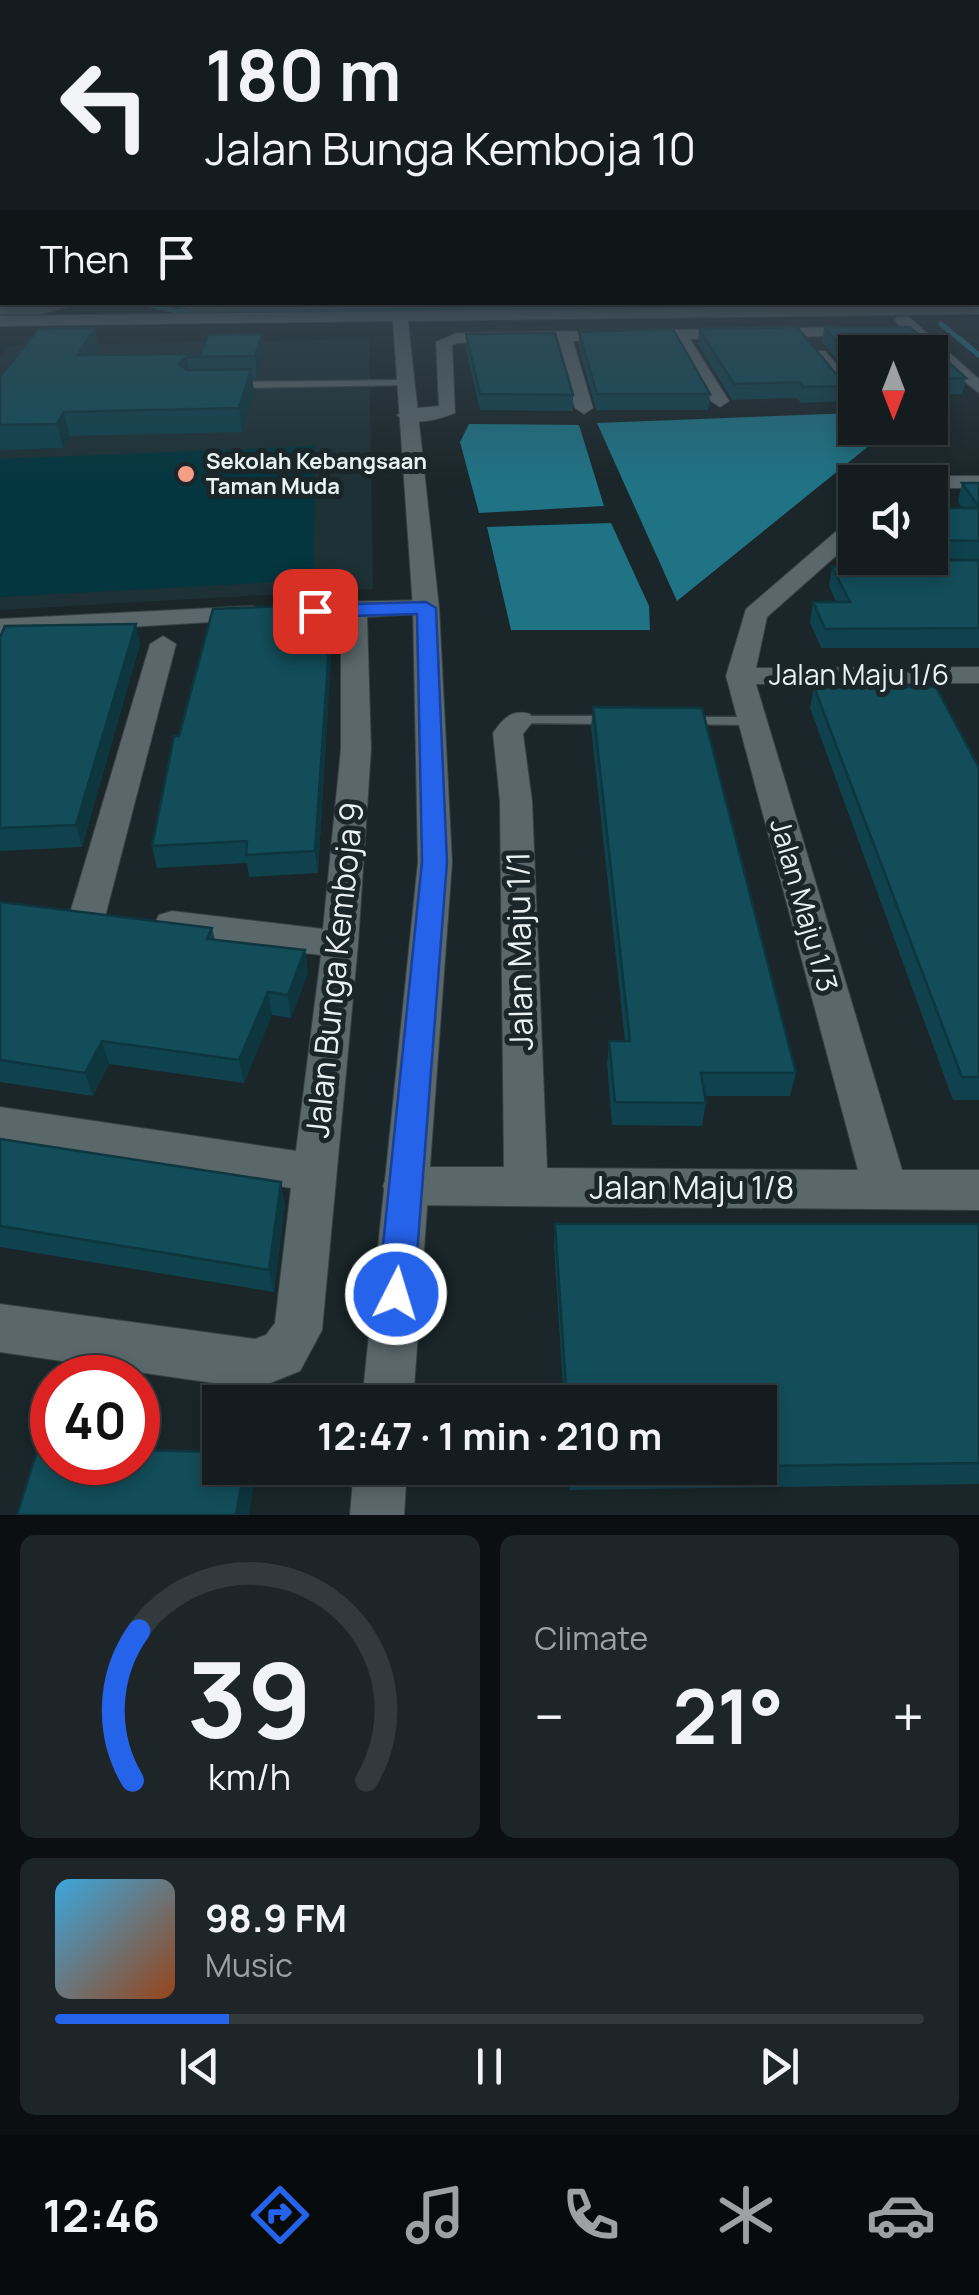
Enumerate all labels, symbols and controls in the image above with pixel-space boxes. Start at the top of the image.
text: 180 m [205,26,402,122]
icon: left [40,40,170,170]
text: Jalan Bunga Kemboja 10 [205,117,696,179]
icon: arrive [149,230,204,285]
text: Then [40,232,129,284]
north arrow [838,335,948,445]
map controls [838,335,948,575]
place label: Sekolah Kebangsaan Taman Muda [206,446,427,501]
marker: Sekolah Kebangsaan Taman Muda [175,463,197,485]
button: sound [838,465,948,575]
pin [273,569,358,654]
icon: arrive [288,584,343,639]
street label: Jalan Maju 1/6 [769,655,949,693]
street label: Jalan Bunga Kemboja 9 [295,800,373,1140]
street label: Jalan Maju 1/3 [762,814,848,996]
street label: Jalan Maju 1/1 [495,851,543,1051]
street label: Jalan Maju 1/8 [590,1165,794,1209]
position arrow [344,1242,448,1346]
speed limit sign: 40 [30,1355,160,1485]
text: 12:47 · 1 min · 210 m [317,1409,662,1461]
text: Climate [535,1616,648,1660]
text: 39 [187,1627,312,1769]
text: 21° [673,1664,784,1767]
text: − [535,1678,564,1754]
text: + [892,1678,924,1754]
text: km/h [208,1752,291,1801]
text: 98.9 FM [205,1891,347,1943]
text: Music [205,1943,293,1987]
icon: previous [172,2039,227,2094]
icon: pause [462,2039,517,2094]
icon: next [752,2039,807,2094]
icon: directions [245,2180,315,2250]
icon: music [400,2180,470,2250]
icon: phone [556,2180,626,2250]
icon: climate [711,2180,781,2250]
icon: car [866,2180,936,2250]
text: 12:46 [43,2184,160,2246]

